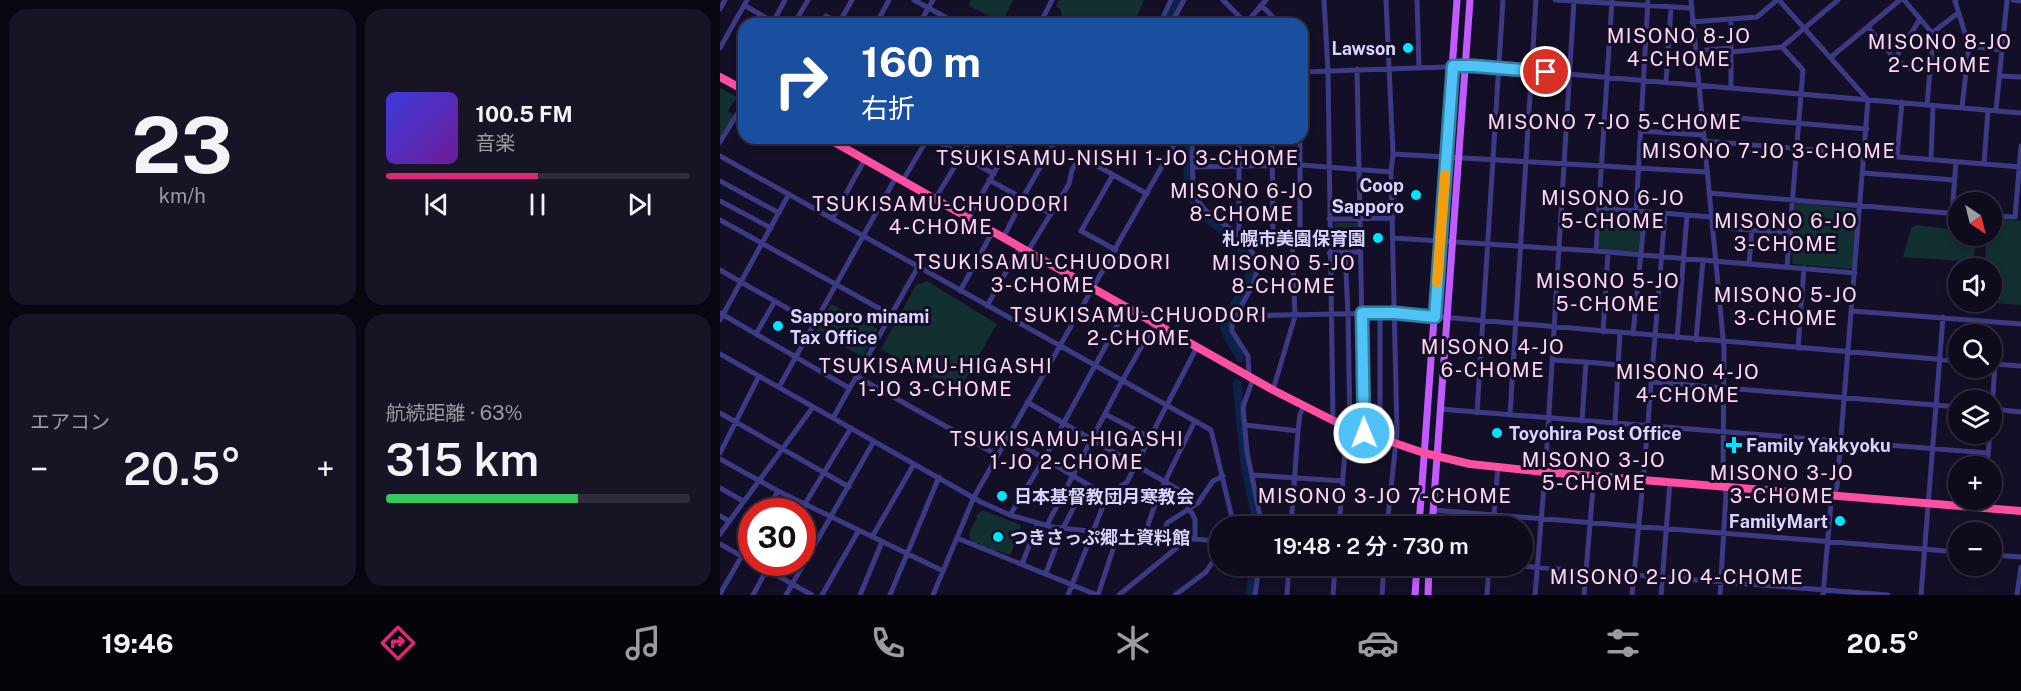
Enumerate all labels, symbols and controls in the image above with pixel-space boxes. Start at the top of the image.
district label: MISONO 8-JO 4-CHOME [1607,24,1751,71]
district label: MISONO 8-JO 2-CHOME [1868,30,2012,77]
text: 160 m [861,37,981,86]
place label: Lawson [1331,38,1396,59]
marker: Lawson [1401,41,1415,55]
icon: right [762,42,840,120]
pin [1520,46,1571,97]
icon: arrive [1529,55,1562,88]
text: 右折 [861,92,915,124]
text: 23 [132,99,233,191]
text: 100.5 FM [476,101,573,127]
district label: MISONO 7-JO 5-CHOME [1488,110,1742,134]
text: 音楽 [476,131,516,155]
district label: MISONO 7-JO 3-CHOME [1642,139,1896,163]
district label: TSUKISAMU-NISHI 1-JO 3-CHOME [936,146,1300,170]
place label: Coop Sapporo [1332,175,1404,217]
district label: MISONO 6-JO 8-CHOME [1170,179,1314,226]
text: km/h [159,184,206,208]
district label: MISONO 6-JO 5-CHOME [1541,186,1685,233]
icon: previous [420,188,453,221]
icon: pause [521,188,554,221]
icon: next [623,188,656,221]
marker: Coop Sapporo [1409,188,1423,202]
district label: TSUKISAMU-CHUODORI 4-CHOME [812,192,1070,239]
north arrow [1948,192,2002,246]
map controls [1948,192,2002,576]
district label: MISONO 6-JO 3-CHOME [1714,209,1858,256]
place label: 札幌市美園保育園 [1222,228,1366,249]
marker: 札幌市美園保育園 [1371,231,1385,245]
district label: TSUKISAMU-CHUODORI 3-CHOME [914,250,1172,297]
district label: MISONO 5-JO 8-CHOME [1212,251,1356,298]
button: sound [1948,258,2002,312]
district label: MISONO 5-JO 5-CHOME [1536,269,1680,316]
district label: MISONO 5-JO 3-CHOME [1714,283,1858,330]
district label: TSUKISAMU-CHUODORI 2-CHOME [1010,303,1268,350]
place label: Sapporo minami Tax Office [790,306,929,348]
marker: Sapporo minami Tax Office [771,319,785,333]
button: search [1948,324,2002,378]
district label: MISONO 4-JO 6-CHOME [1421,335,1565,382]
district label: TSUKISAMU-HIGASHI 1-JO 3-CHOME [819,354,1053,401]
district label: MISONO 4-JO 4-CHOME [1616,360,1760,407]
button: layers [1948,390,2002,444]
text: 航続距離 · 63% [386,401,523,425]
position arrow [1332,401,1396,465]
text: エアコン [30,410,110,434]
place label: Toyohira Post Office [1509,423,1682,444]
marker: Toyohira Post Office [1490,426,1504,440]
district label: TSUKISAMU-HIGASHI 1-JO 2-CHOME [950,427,1184,474]
text: 315 km [386,433,539,486]
place label: Family Yakkyoku [1746,435,1891,456]
marker: Family Yakkyoku [1727,438,1741,452]
text: 20.5° [123,442,241,495]
district label: MISONO 3-JO 5-CHOME [1522,448,1666,495]
text: − [30,450,48,488]
text: + [316,450,334,488]
button: + [1948,456,2002,510]
district label: MISONO 3-JO 3-CHOME [1710,461,1854,508]
district label: MISONO 3-JO 7-CHOME [1258,484,1512,508]
place label: 日本基督教団月寒教会 [1014,486,1194,507]
marker: 日本基督教団月寒教会 [995,489,1009,503]
speed limit sign: 30 [738,498,816,576]
place label: FamilyMart [1729,511,1828,532]
marker: FamilyMart [1833,514,1847,528]
button: − [1948,522,2002,576]
place label: つきさっぷ郷土資料館 [1010,527,1190,548]
marker: つきさっぷ郷土資料館 [991,530,1005,544]
text: 19:48 · 2 分 · 730 m [1273,533,1469,559]
district label: MISONO 2-JO 4-CHOME [1550,565,1804,589]
icon: directions [377,622,419,664]
icon: music [622,622,664,664]
icon: phone [867,622,909,664]
icon: climate [1112,622,1154,664]
icon: car [1357,622,1399,664]
icon: filters [1602,622,1644,664]
text: 19:46 [102,627,174,659]
text: 20.5° [1847,627,1919,659]

